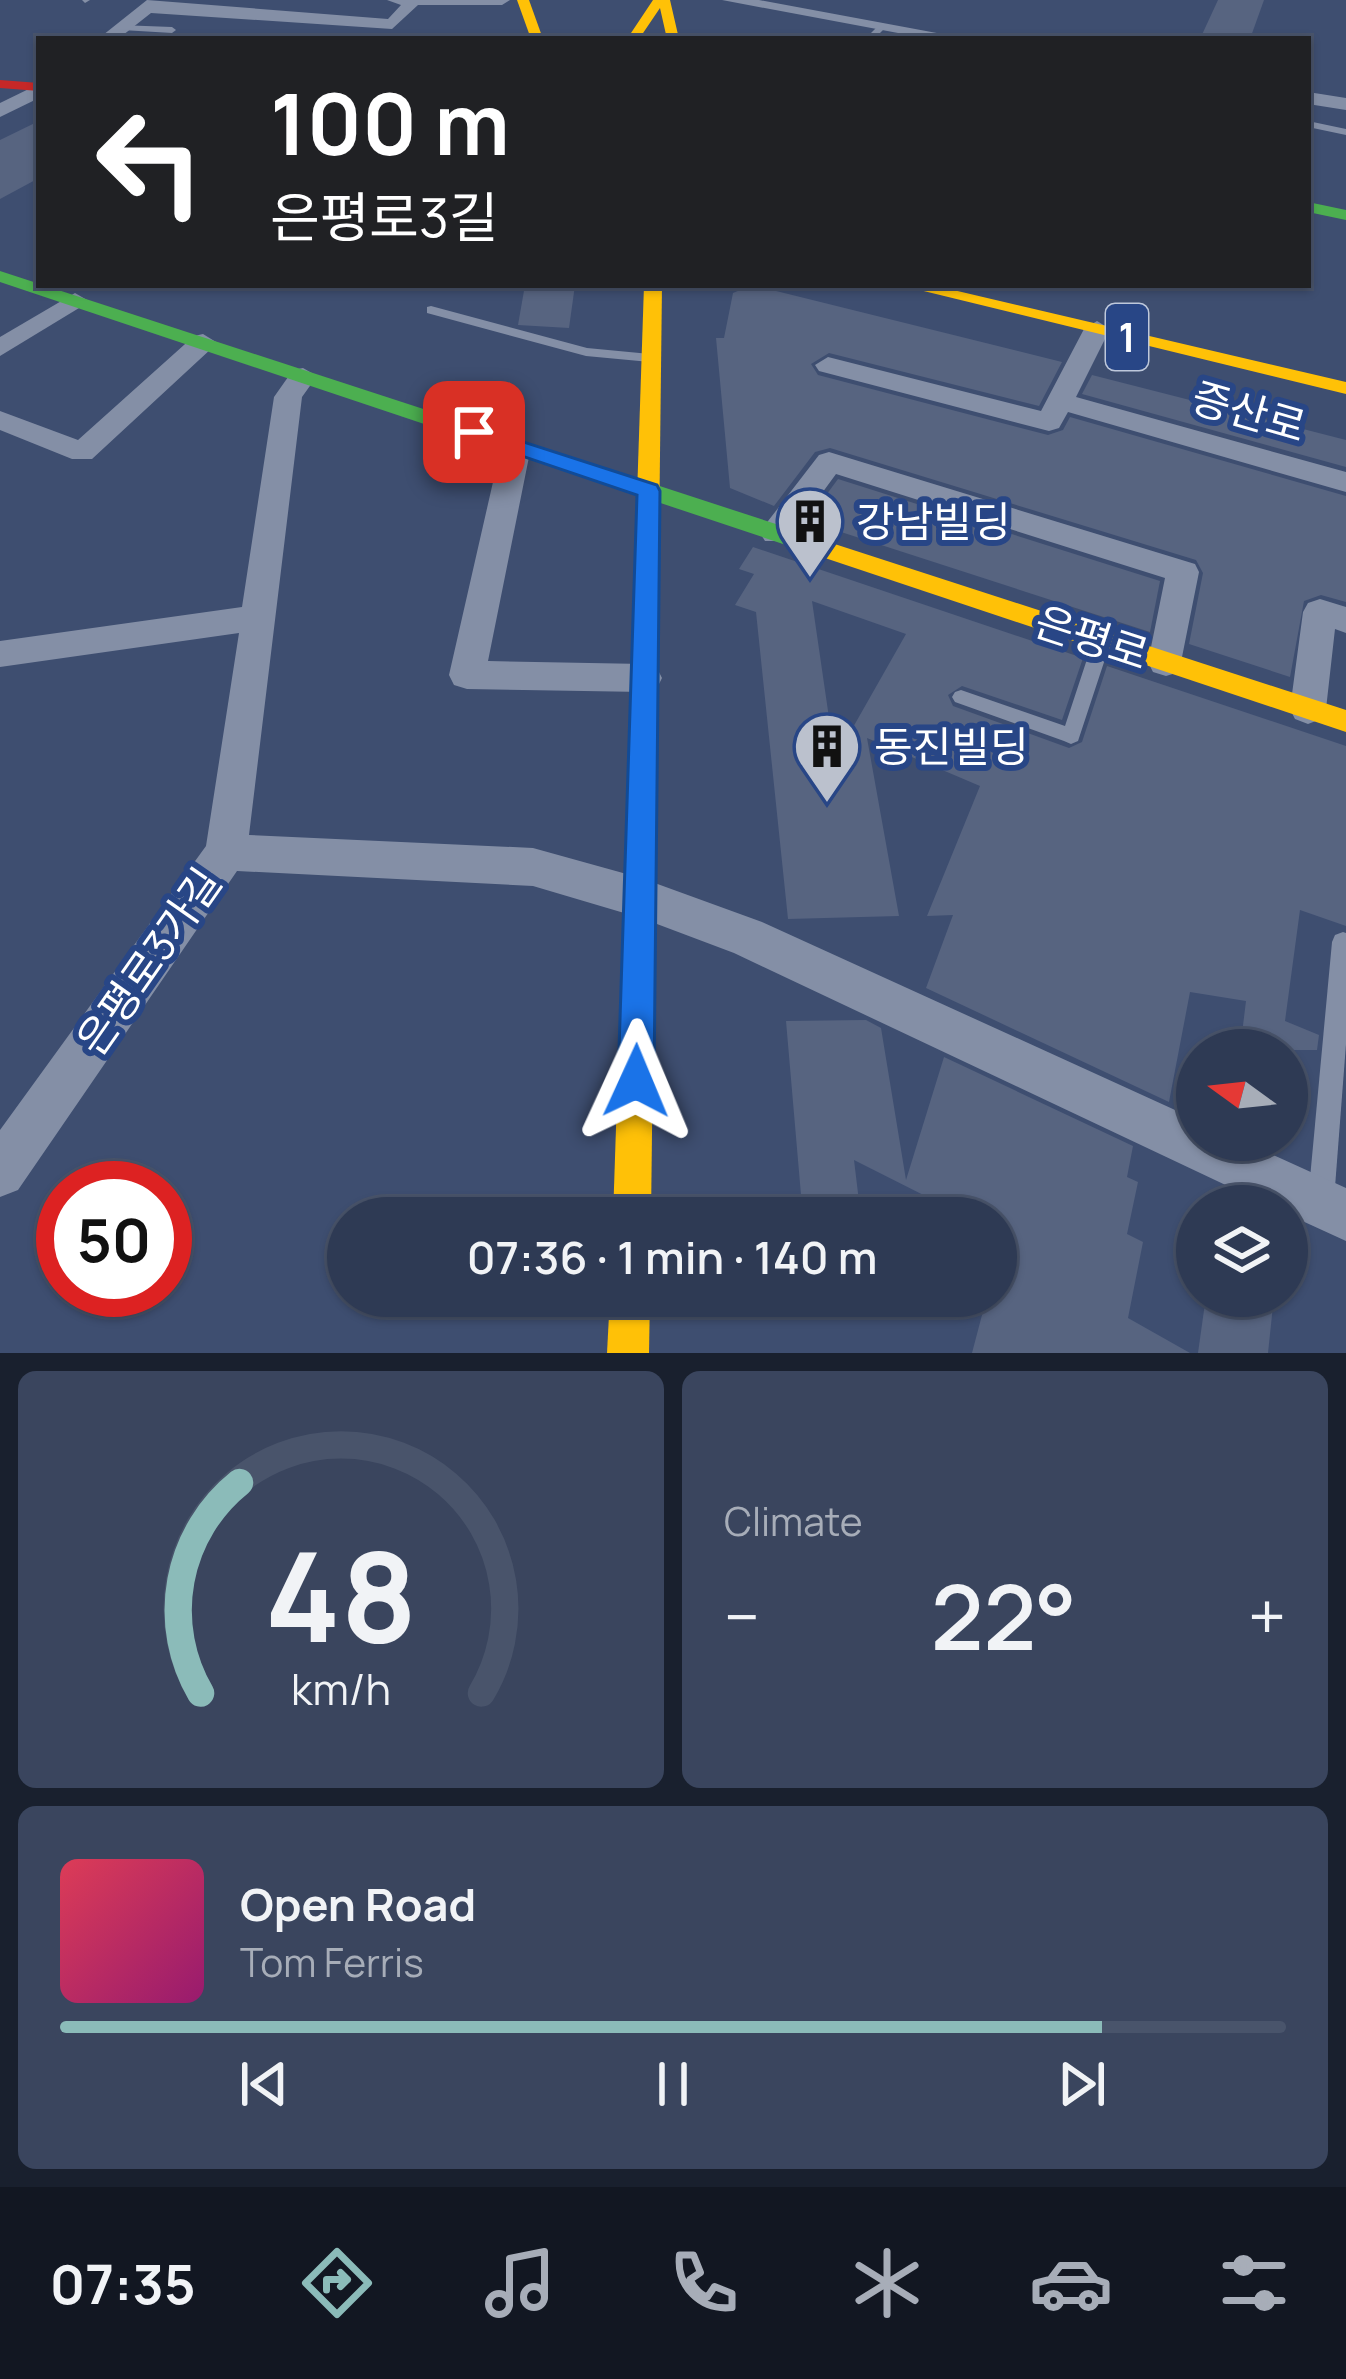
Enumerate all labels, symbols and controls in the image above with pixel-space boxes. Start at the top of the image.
text: 100 m [270,65,510,180]
icon: left [72,84,228,240]
text: 은평로3길 [270,179,499,253]
road number: 1 [1106,304,1148,370]
street label: 증산로 [1185,367,1313,455]
pin [423,381,525,483]
icon: arrive [441,399,507,465]
building icon: 강남빌딩 [775,486,845,580]
place label: 강남빌딩 [856,492,1011,550]
street label: 은평로 [1028,592,1156,682]
building icon: 동진빌딩 [792,711,862,805]
place label: 동진빌딩 [874,717,1029,775]
street label: 은평로3가길 [62,856,234,1066]
position arrow [573,1018,699,1144]
north arrow [1176,1029,1308,1161]
map controls [1176,1029,1308,1317]
speed limit sign: 50 [36,1161,192,1317]
button: layers [1176,1185,1308,1317]
text: 07:36 · 1 min · 140 m [467,1226,877,1288]
text: Climate [724,1494,863,1548]
text: 48 [265,1509,417,1679]
text: 22° [931,1554,1077,1677]
text: − [724,1571,760,1661]
text: + [1248,1571,1286,1661]
text: km/h [291,1658,391,1717]
text: Open Road [240,1873,476,1935]
text: Tom Ferris [240,1935,424,1989]
icon: previous [231,2051,297,2117]
icon: pause [640,2051,706,2117]
icon: next [1049,2051,1115,2117]
icon: directions [295,2241,379,2325]
icon: music [478,2241,562,2325]
icon: phone [662,2241,746,2325]
icon: climate [845,2241,929,2325]
icon: car [1029,2241,1113,2325]
icon: filters [1212,2241,1296,2325]
text: 07:35 [50,2246,196,2320]

